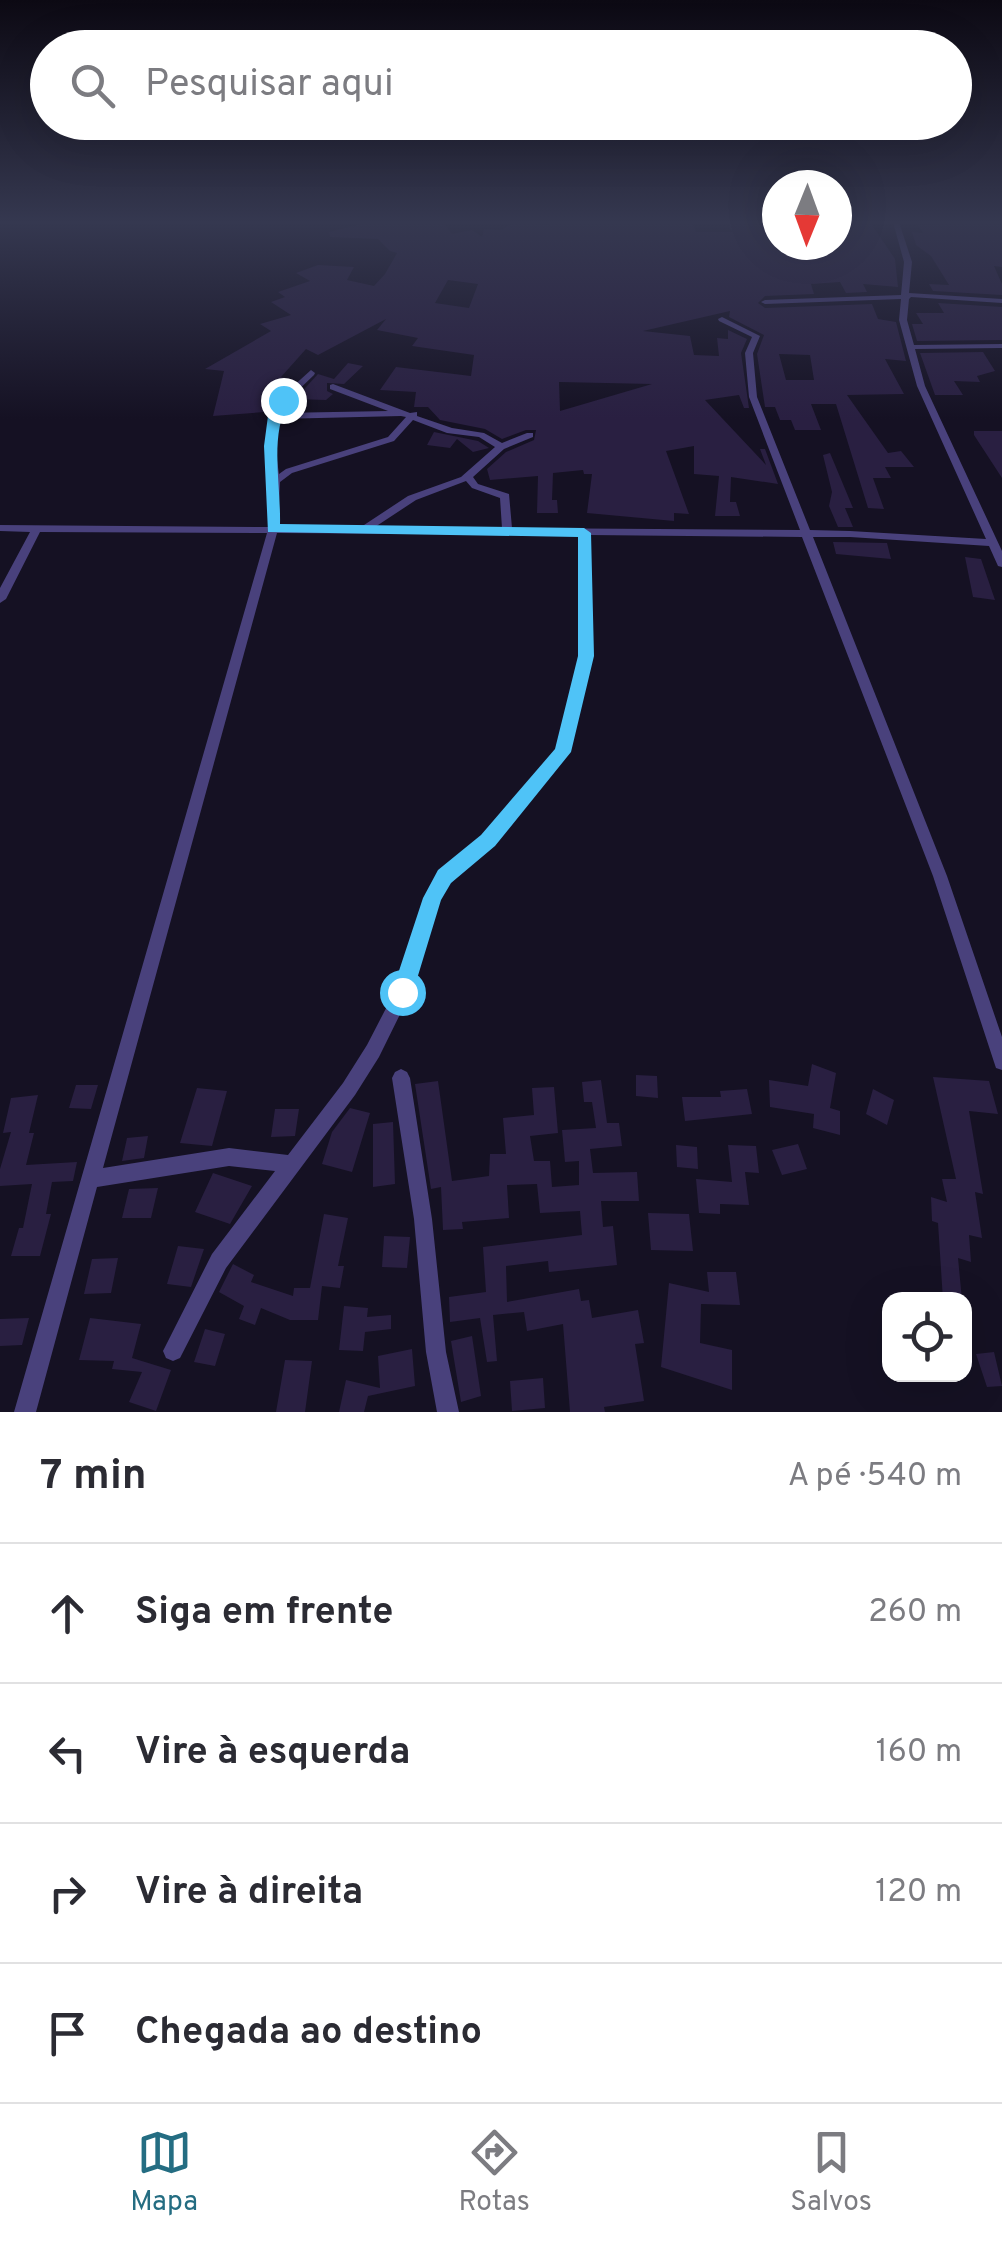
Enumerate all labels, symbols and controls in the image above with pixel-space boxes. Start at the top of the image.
search box [30,30,972,140]
icon: search [65,58,120,113]
text: Pesquisar aqui [145,61,394,110]
north arrow [762,170,852,260]
route end [261,378,307,424]
route start [380,970,426,1016]
map controls [882,1292,972,1382]
button: locate [882,1292,972,1382]
text: 7 min [40,1451,147,1504]
text: A pé · 540 m [788,1457,962,1497]
icon: ahead [40,1586,95,1641]
text: Siga em frente [135,1589,394,1638]
text: 260 m [868,1593,962,1633]
icon: left [40,1726,95,1781]
text: Vire à esquerda [135,1729,410,1778]
text: 160 m [876,1733,962,1773]
icon: right [40,1866,95,1921]
text: Vire à direita [135,1869,363,1918]
text: 120 m [875,1873,962,1913]
icon: arrive [40,2006,95,2061]
text: Chegada ao destino [135,2009,482,2058]
tab: Mapa [130,2125,198,2221]
tab: Rotas [458,2125,530,2221]
tab: Salvos [790,2125,872,2221]

